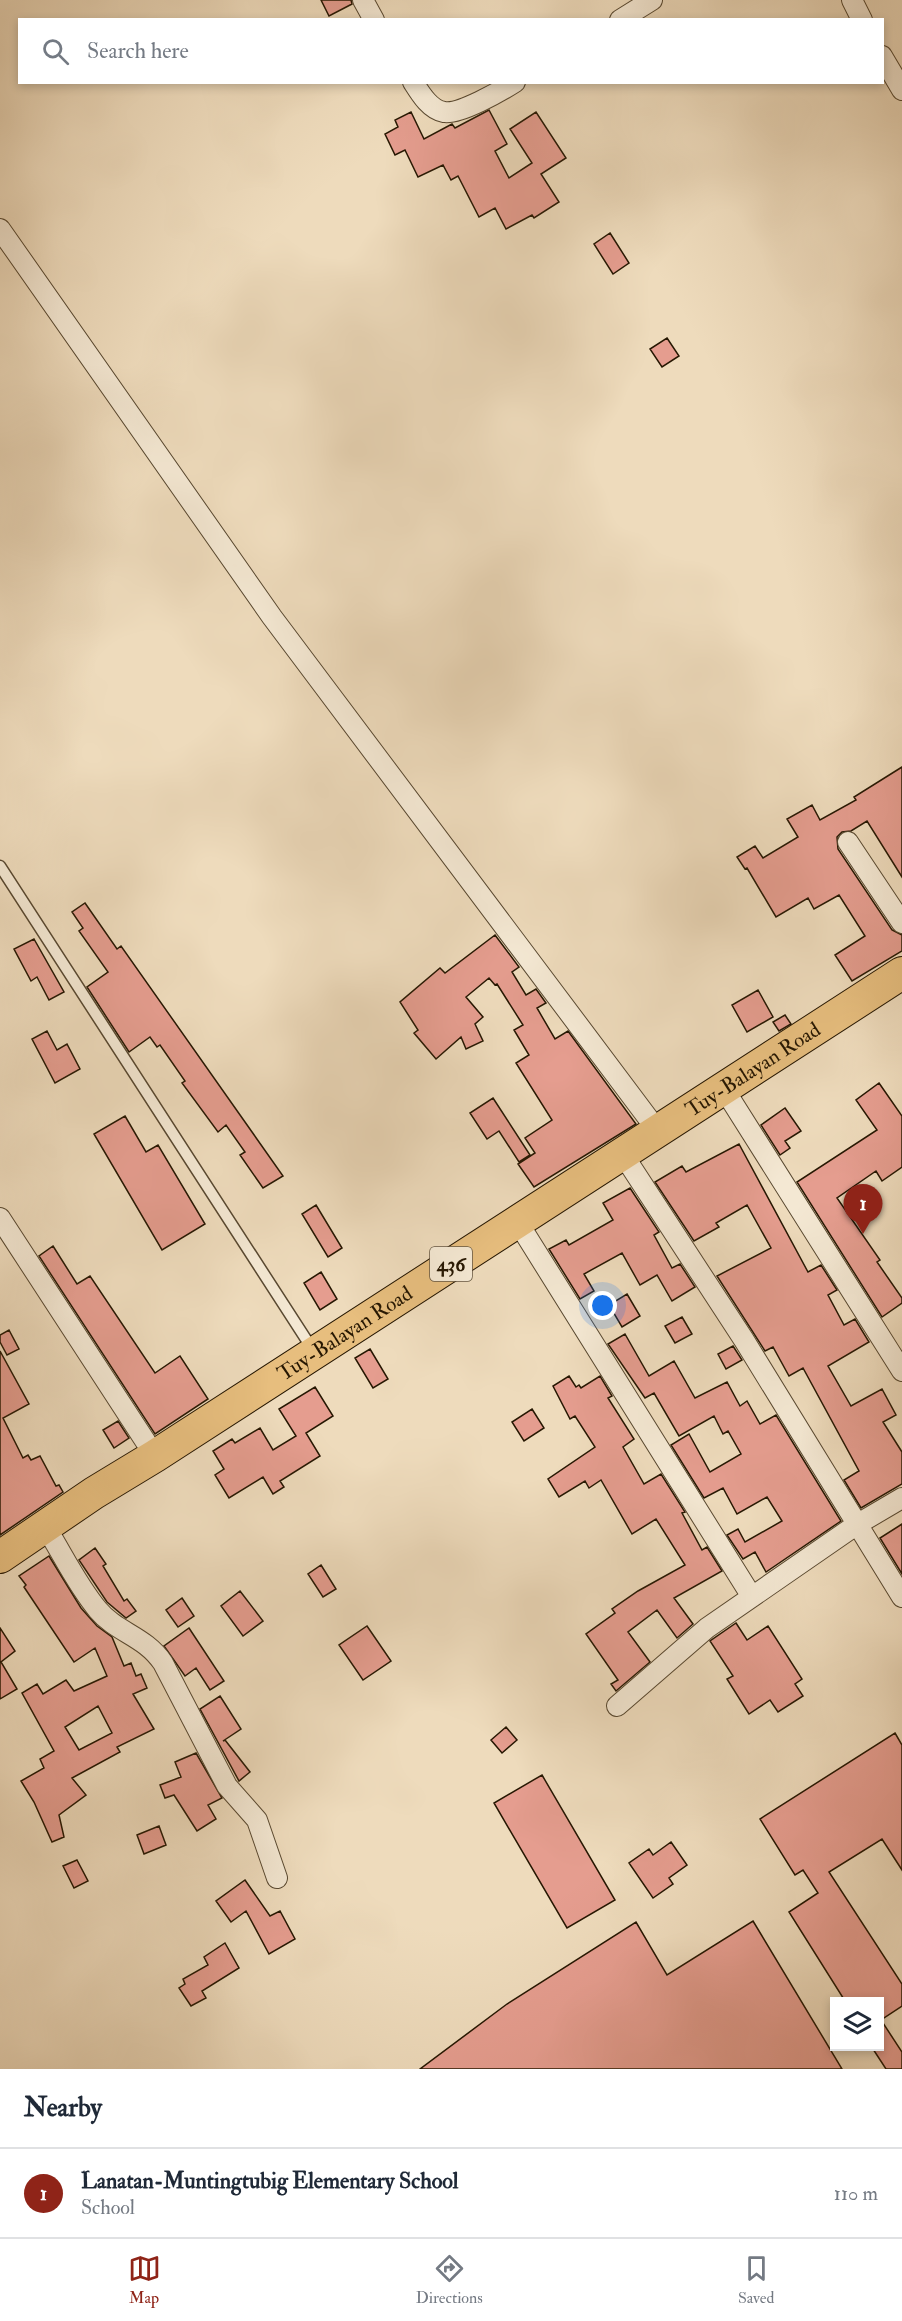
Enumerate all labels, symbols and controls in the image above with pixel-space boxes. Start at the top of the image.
search box [18,18,884,84]
icon: search [39,35,72,68]
text: Search here [87,37,189,65]
street label: Tuy-Balayan Road [680,1016,826,1123]
pin: 1 [844,1184,882,1234]
road number: 436 [430,1247,472,1281]
street label: Tuy-Balayan Road [272,1280,418,1387]
your location [588,1291,617,1320]
map controls [830,1997,884,2051]
button: layers [830,1997,884,2051]
text: Nearby [24,2092,102,2124]
text: Lanatan-Muntingtubig Elementary School [81,2167,458,2195]
text: 1 [40,2181,47,2206]
text: 110 m [834,2181,878,2206]
text: School [81,2195,135,2220]
tab: Map [128,2252,161,2308]
tab: Directions [416,2252,483,2308]
tab: Saved [738,2252,774,2308]

